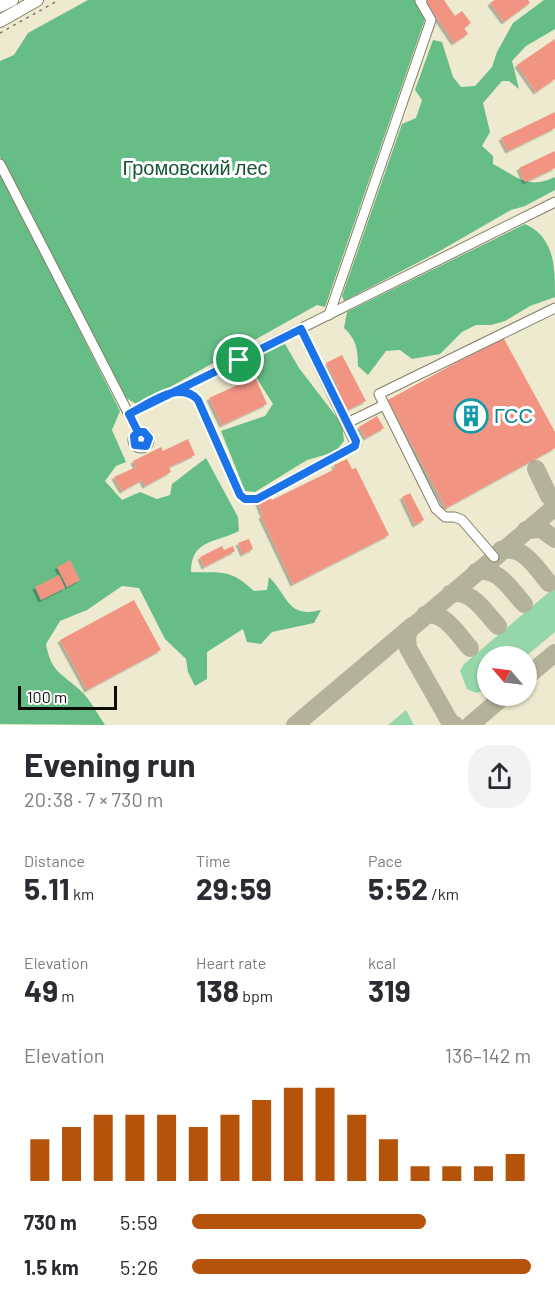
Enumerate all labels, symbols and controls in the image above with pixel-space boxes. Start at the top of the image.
park label: Громовский лес [122,155,268,179]
pin [213,334,264,385]
icon: arrive [222,343,255,376]
building icon: ГСС [453,398,489,434]
place label: ГСС [494,403,533,427]
north arrow [477,646,537,706]
map controls [477,646,537,706]
scale bar [18,683,117,710]
text: 100 m [27,687,67,706]
text: Evening run [24,744,196,784]
button: share [468,745,531,808]
text: 20:38 · 7 × 730 m [24,787,163,811]
text: Distance [24,851,85,870]
text: Time [196,851,231,870]
text: Pace [368,851,402,870]
text: 5.11 [24,870,70,906]
text: 29:59 [196,870,272,906]
text: 5:52 [368,870,428,906]
text: km [70,884,94,903]
text: /km [428,884,459,903]
text: Elevation [24,953,88,972]
text: Heart rate [196,953,266,972]
text: kcal [368,953,396,972]
text: 49 [24,972,58,1008]
text: 138 [196,972,239,1008]
text: 319 [368,972,411,1008]
text: m [58,986,75,1005]
text: bpm [239,986,273,1005]
text: Elevation [24,1043,105,1067]
text: 136–142 m [445,1043,531,1067]
text: 730 m [24,1210,77,1234]
text: 5:59 [120,1210,158,1234]
text: 1.5 km [24,1255,79,1279]
text: 5:26 [120,1255,158,1279]

